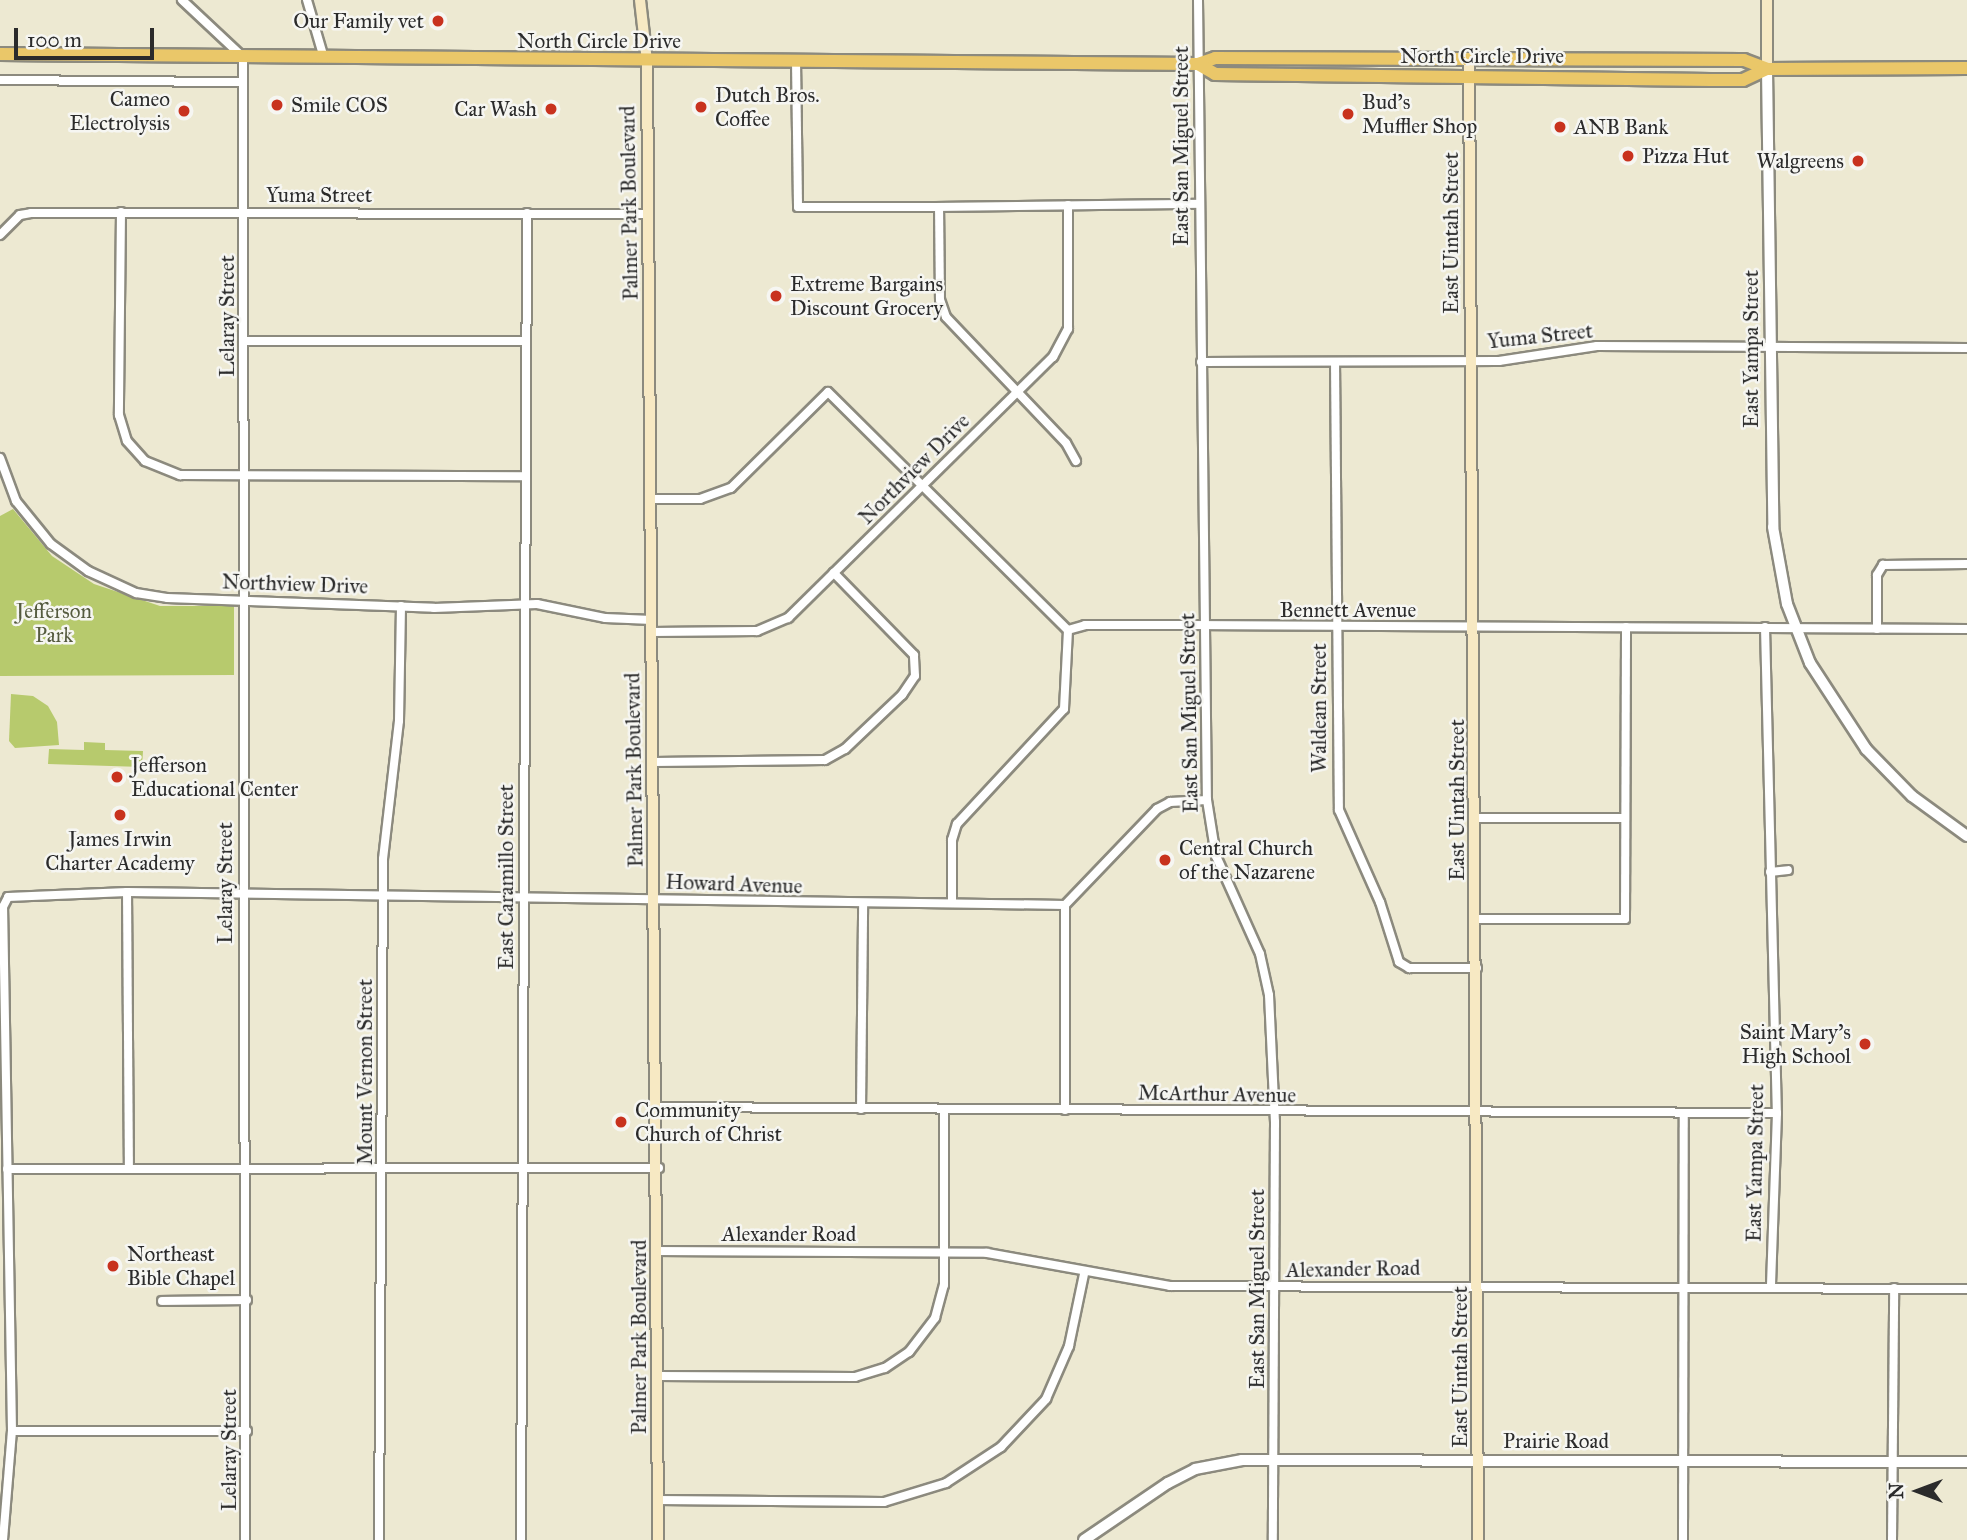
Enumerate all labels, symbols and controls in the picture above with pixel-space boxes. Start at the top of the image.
place label: Our Family vet [293,8,424,34]
marker: Our Family vet [430,13,446,29]
scale bar [18,14,158,58]
text: 100 m [27,27,82,53]
street label: North Circle Drive [517,28,681,54]
street label: North Circle Drive [1400,43,1564,69]
street label: East San Miguel Street [1168,46,1194,246]
place label: Dutch Bros. Coffee [715,82,820,132]
place label: Cameo Electrolysis [70,86,170,136]
place label: Bud's Muffler Shop [1362,89,1477,139]
place label: Smile COS [291,92,388,118]
place label: Car Wash [454,96,537,122]
marker: Smile COS [269,97,285,113]
marker: Dutch Bros. Coffee [693,99,709,115]
marker: Car Wash [543,101,559,117]
marker: Cameo Electrolysis [176,103,192,119]
street label: Palmer Park Boulevard [615,105,643,301]
marker: Bud's Muffler Shop [1340,106,1356,122]
place label: ANB Bank [1574,114,1668,140]
marker: ANB Bank [1552,119,1568,135]
place label: Pizza Hut [1642,143,1729,169]
marker: Pizza Hut [1620,148,1636,164]
place label: Walgreens [1756,148,1844,174]
street label: East Uintah Street [1438,152,1464,314]
marker: Walgreens [1850,153,1866,169]
street label: Yuma Street [266,182,372,208]
street label: Lelaray Street [214,255,240,377]
street label: East Yampa Street [1738,270,1764,428]
place label: Extreme Bargains Discount Grocery [790,271,943,321]
marker: Extreme Bargains Discount Grocery [768,288,784,304]
street label: Yuma Street [1486,318,1594,354]
street label: Northview Drive [853,408,975,530]
street label: Northview Drive [221,569,369,599]
street label: Bennett Avenue [1280,597,1416,623]
park label: Jefferson Park [16,598,92,648]
street label: East San Miguel Street [1175,613,1203,813]
street label: Waldean Street [1306,643,1332,773]
street label: Palmer Park Boulevard [620,672,648,868]
street label: East Uintah Street [1444,719,1470,881]
place label: Jefferson Educational Center [131,752,298,802]
marker: Jefferson Educational Center [109,769,125,785]
street label: East Caramillo Street [493,784,519,970]
marker: James Irwin Charter Academy [112,807,128,823]
street label: Lelaray Street [212,822,238,944]
place label: James Irwin Charter Academy [45,826,195,876]
place label: Central Church of the Nazarene [1179,835,1315,885]
marker: Central Church of the Nazarene [1157,852,1173,868]
street label: Howard Avenue [665,869,803,899]
street label: Mount Vernon Street [352,979,378,1165]
place label: Saint Mary's High School [1740,1019,1851,1069]
marker: Saint Mary's High School [1857,1036,1873,1052]
street label: McArthur Avenue [1138,1080,1296,1108]
street label: East Yampa Street [1741,1084,1769,1242]
place label: Community Church of Christ [635,1097,782,1147]
marker: Community Church of Christ [613,1114,629,1130]
street label: East San Miguel Street [1244,1189,1270,1389]
street label: Alexander Road [722,1221,856,1247]
street label: Palmer Park Boulevard [626,1240,652,1434]
place label: Northeast Bible Chapel [127,1241,235,1291]
street label: Alexander Road [1286,1255,1420,1283]
marker: Northeast Bible Chapel [105,1258,121,1274]
street label: East Uintah Street [1447,1286,1473,1448]
street label: Lelaray Street [216,1389,242,1511]
street label: Prairie Road [1503,1428,1609,1454]
north arrow [1883,1456,1953,1526]
text: N [1885,1483,1908,1499]

